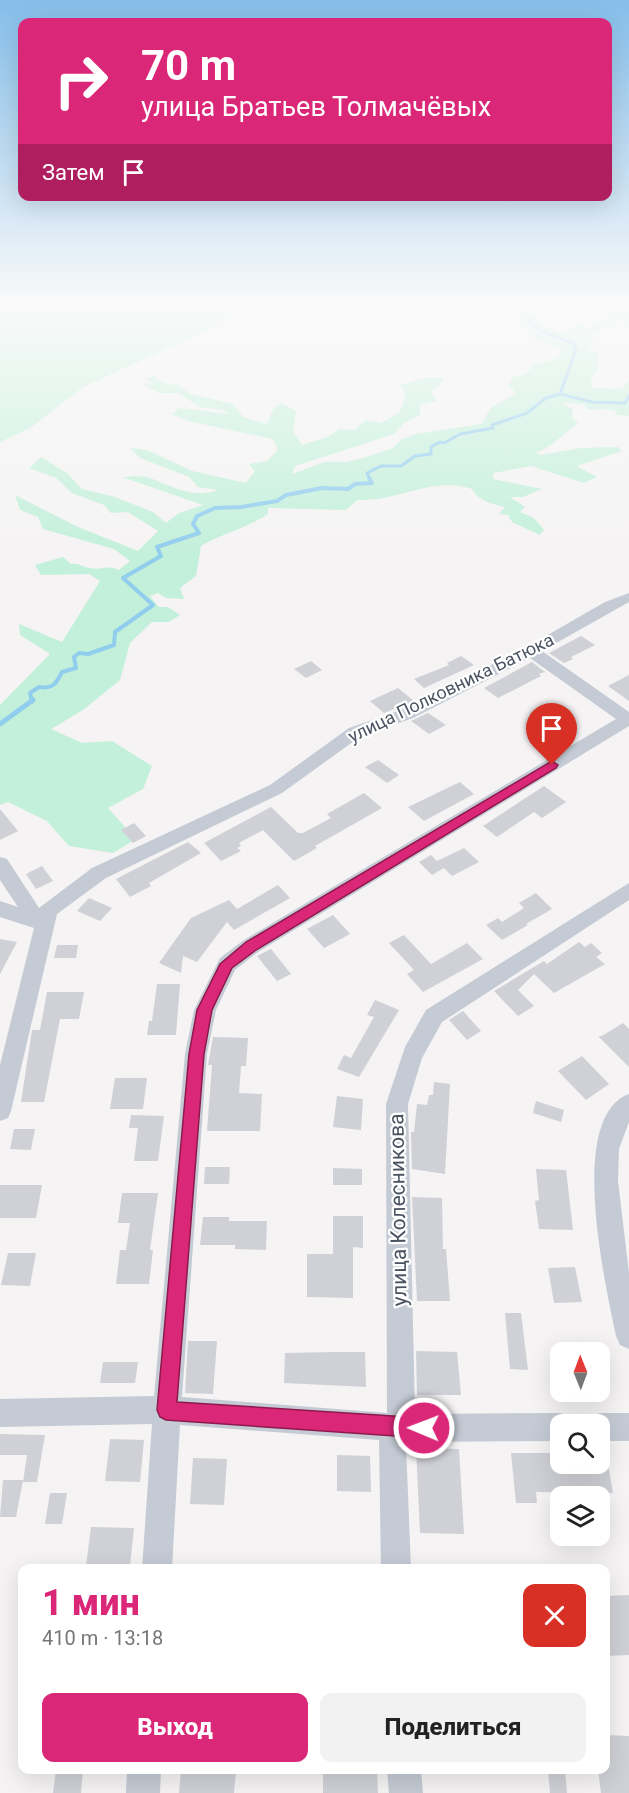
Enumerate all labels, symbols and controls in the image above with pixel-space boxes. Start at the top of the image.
text: 70 m [141,41,236,90]
icon: right [42,42,120,120]
text: улица Братьев Толмачёвых [141,91,491,123]
icon: arrive [117,156,150,189]
text: Затем [42,160,105,185]
street label: улица Полковника Батюка [345,629,557,747]
pin [526,703,577,765]
icon: arrive [535,712,568,745]
street label: улица Колесникова [384,1113,412,1307]
north arrow [550,1342,610,1402]
map controls [550,1342,610,1546]
position arrow [392,1396,456,1460]
button: search [550,1414,610,1474]
button: layers [550,1486,610,1546]
text: 1 мин [42,1582,140,1624]
button: close [523,1584,586,1647]
text: 410 m · 13:18 [42,1626,163,1650]
button: Выход [42,1693,308,1762]
button: Поделиться [320,1693,586,1762]

